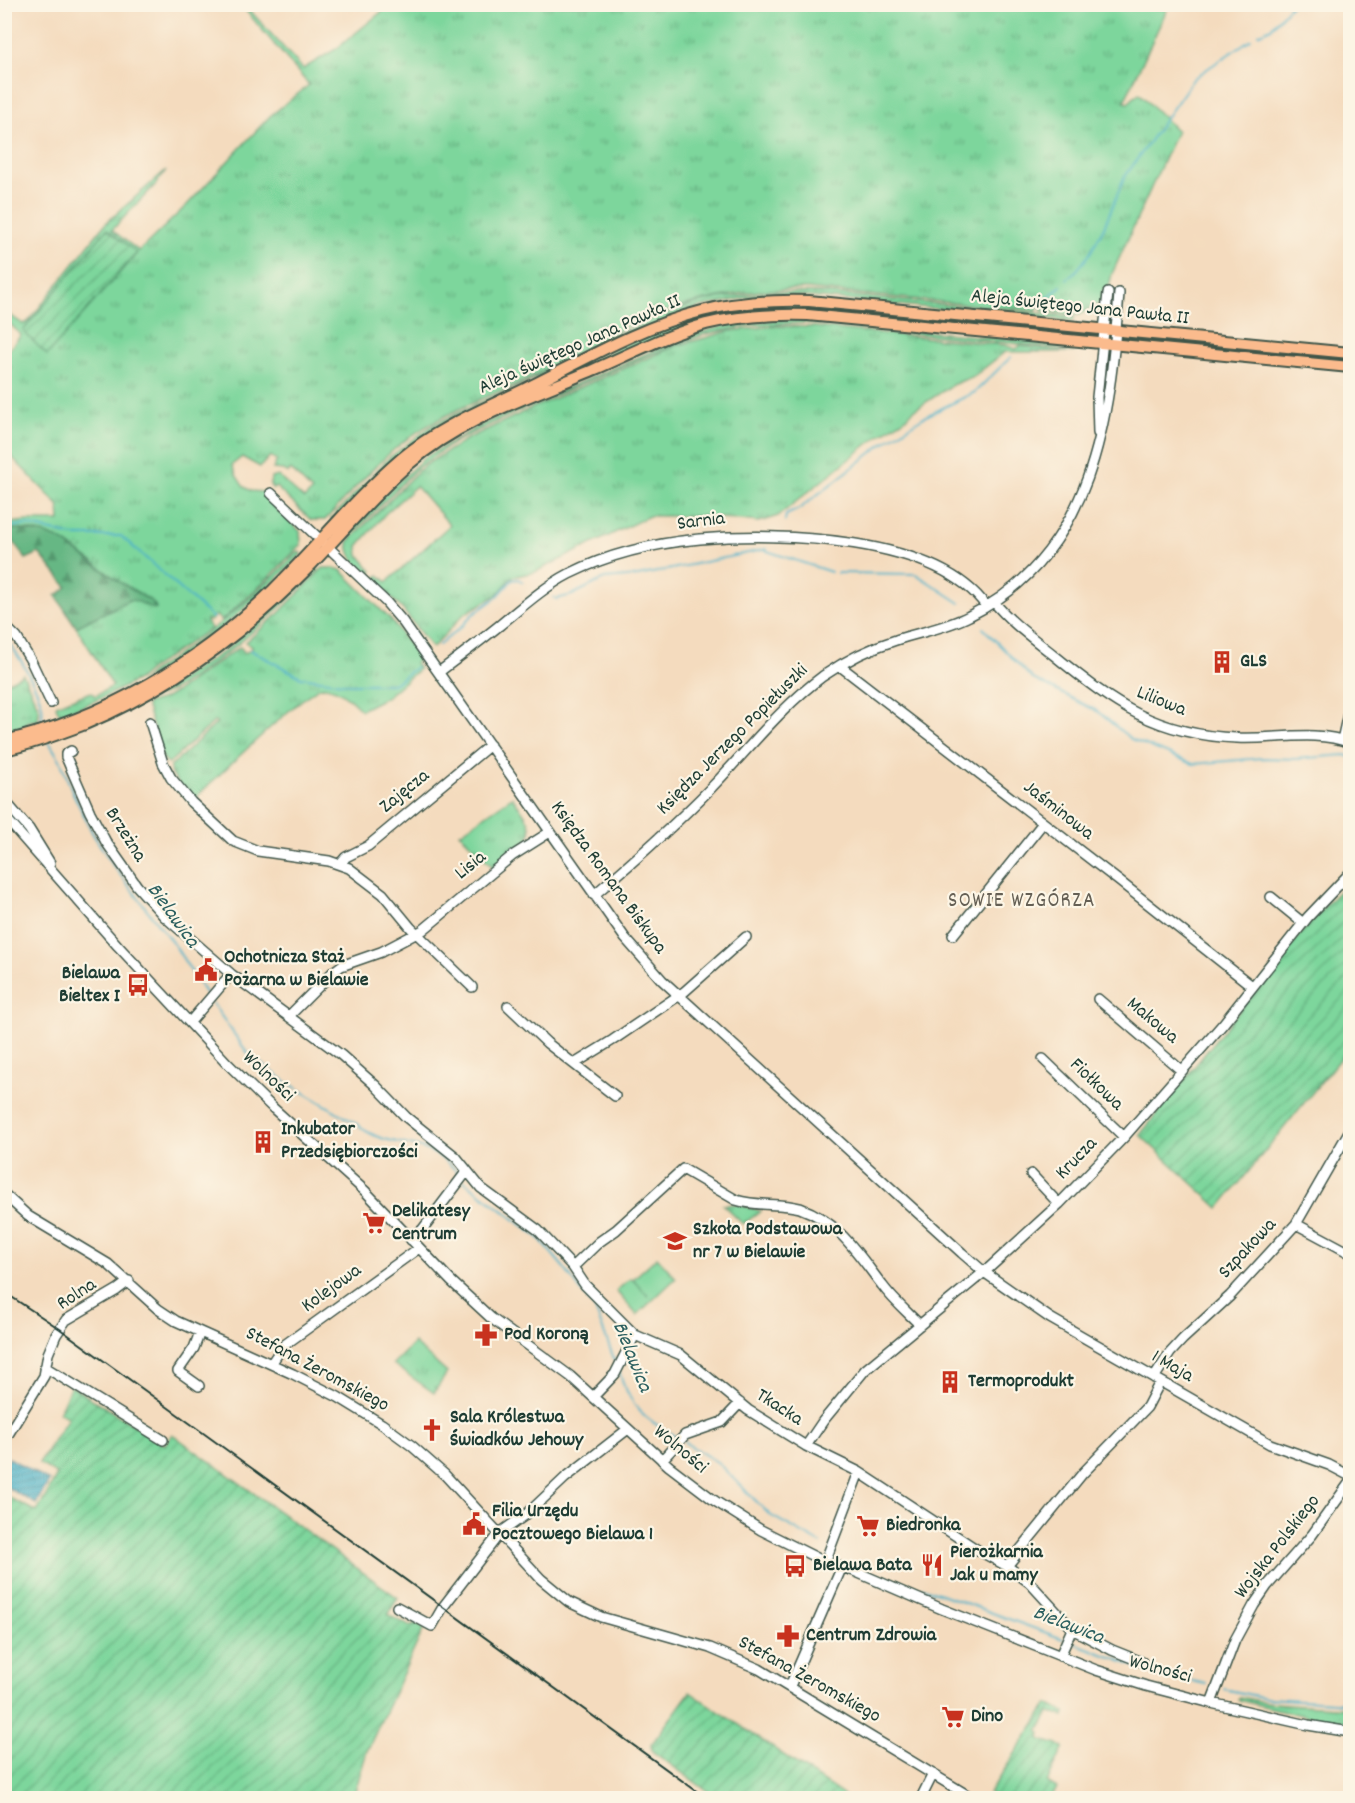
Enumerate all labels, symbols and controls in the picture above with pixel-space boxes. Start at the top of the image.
street label: Aleja świętego Jana Pawła II [970,283,1190,333]
street label: Aleja świętego Jana Pawła II [474,288,686,402]
street label: Sarnia [676,505,727,539]
place label: GLS [1240,648,1267,676]
building icon: GLS [1209,649,1235,675]
street label: Księdza Jerzego Popiełuszki [651,658,815,822]
street label: Liliowa [1132,679,1191,725]
street label: Zajęcza [374,763,437,821]
street label: Jaśminowa [1017,774,1100,848]
street label: Księdza Romana Biskupa [543,796,673,961]
street label: Brzeżna [97,802,153,868]
street label: Lisia [449,844,493,887]
water label: Bielawica [138,877,206,955]
district label: SOWIE WZGÓRZA [948,887,1096,917]
place label: Ochotnicza Staż Pożarna w Bielawie [224,944,369,995]
public building icon: Ochotnicza Staż Pożarna w Bielawie [193,957,219,983]
place label: Bielawa Bieltex I [59,960,121,1011]
bus stop icon: Bielawa Bieltex I [125,972,151,998]
street label: Makowa [1120,991,1185,1052]
street label: Wolności [235,1045,301,1109]
street label: Fiołkowa [1063,1052,1130,1118]
place label: Inkubator Przedsiębiorczości [281,1116,418,1167]
building icon: Inkubator Przedsiębiorczości [250,1129,276,1155]
street label: Krucza [1049,1131,1105,1187]
place label: Delikatesy Centrum [392,1198,471,1249]
supermarket icon: Delikatesy Centrum [361,1210,387,1236]
street label: Szpakowa [1212,1212,1284,1286]
place label: Szkoła Podstawowa nr 7 w Bielawie [693,1216,843,1267]
school or university icon: Szkoła Podstawowa nr 7 w Bielawie [662,1228,688,1254]
street label: Kolejowa [296,1257,368,1320]
street label: Rolna [52,1271,103,1318]
water label: Bielawica [603,1317,659,1398]
street label: Stefana Żeromskiego [240,1320,394,1420]
place label: Pod Koroną [504,1321,589,1349]
pharmacy icon: Pod Koroną [473,1322,499,1348]
street label: 1 Maja [1146,1344,1199,1391]
place label: Termoprodukt [968,1368,1075,1396]
building icon: Termoprodukt [937,1369,963,1395]
street label: Tkacka [750,1382,809,1434]
place label: Sala Królestwa Świadków Jehowy [450,1404,584,1455]
church icon: Sala Królestwa Świadków Jehowy [419,1417,445,1443]
street label: Wolności [647,1419,714,1481]
street label: Wojska Polskiego [1228,1489,1328,1605]
place label: Filia Urzędu Pocztowego Bielawa 1 [492,1498,653,1549]
public building icon: Filia Urzędu Pocztowego Bielawa 1 [461,1511,487,1537]
place label: Biedronka [886,1512,961,1540]
supermarket icon: Biedronka [855,1513,881,1539]
place label: Pierożkarnia Jak u mamy [950,1539,1043,1590]
place label: Bielawa Bata [813,1552,912,1580]
restaurant icon: Pierożkarnia Jak u mamy [919,1552,945,1578]
bus stop icon: Bielawa Bata [782,1553,808,1579]
water label: Bielawica [1028,1599,1109,1654]
place label: Centrum Zdrowia [806,1622,937,1650]
pharmacy icon: Centrum Zdrowia [775,1623,801,1649]
street label: Stefana Żeromskiego [733,1629,885,1731]
street label: Wolności [1126,1648,1195,1692]
place label: Dino [971,1703,1003,1731]
supermarket icon: Dino [940,1704,966,1730]

